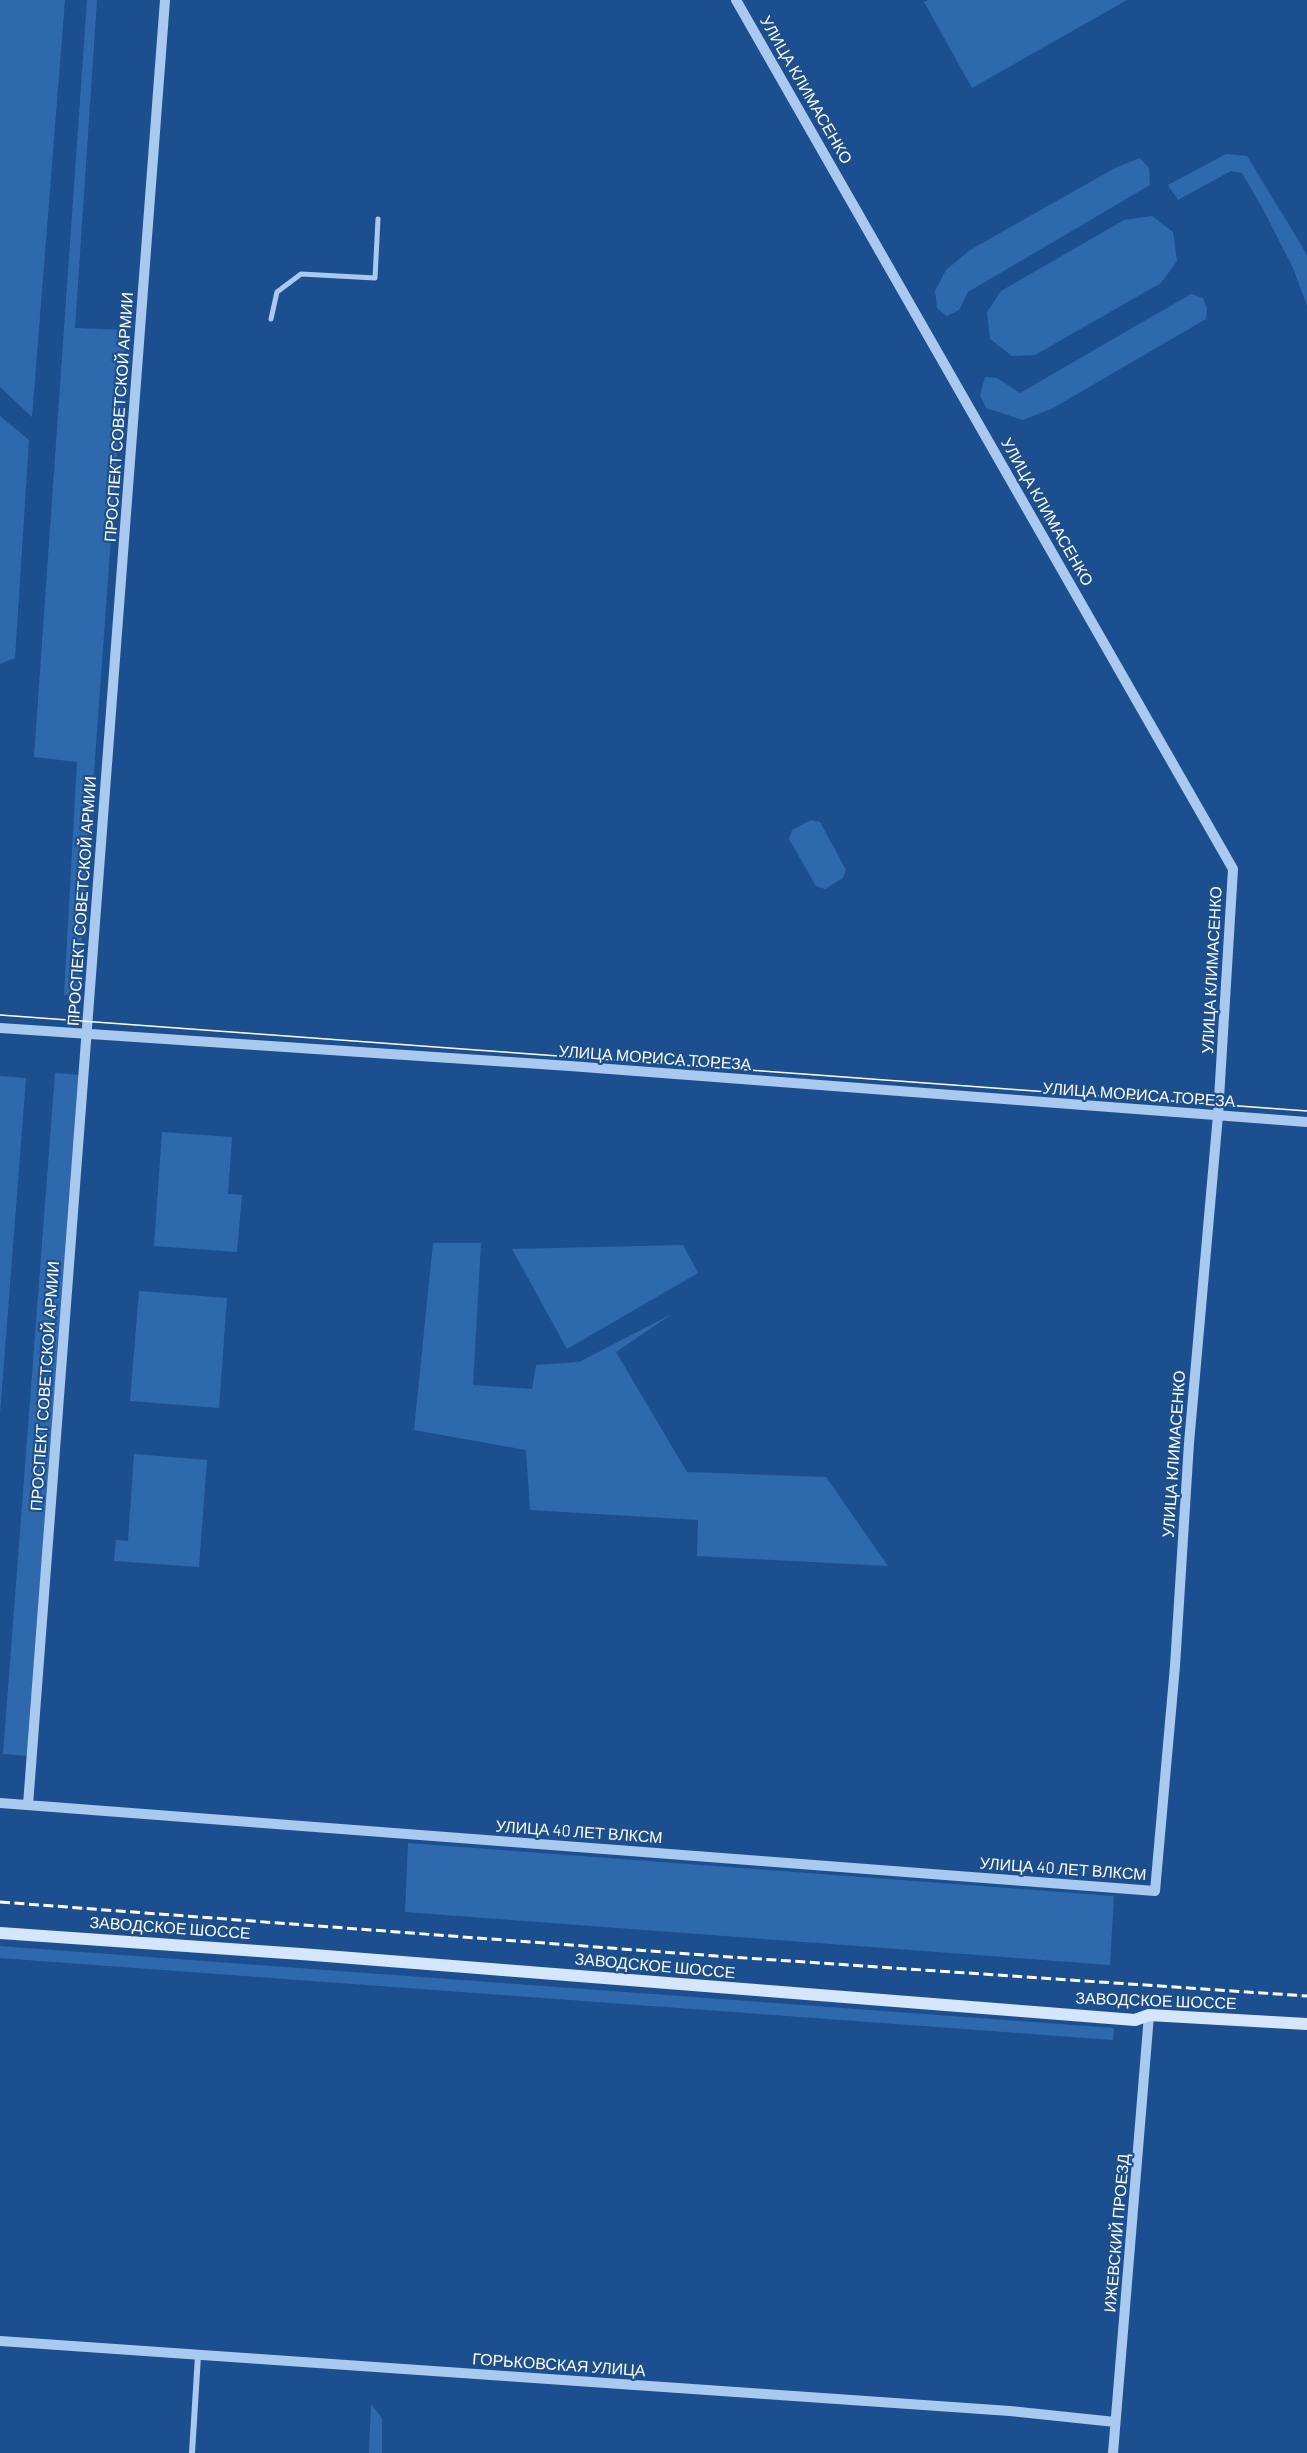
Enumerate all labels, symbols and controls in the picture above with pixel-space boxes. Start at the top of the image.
street label: УЛИЦА КЛИМАСЕНКО [756,13,856,167]
street label: ПРОСПЕКТ СОВЕТСКОЙ АРМИИ [101,291,137,543]
street label: УЛИЦА КЛИМАСЕНКО [997,435,1097,589]
street label: ПРОСПЕКТ СОВЕТСКОЙ АРМИИ [64,775,100,1027]
street label: УЛИЦА КЛИМАСЕНКО [1198,886,1226,1054]
street label: УЛИЦА МОРИСА ТОРЕЗА [558,1042,752,1074]
street label: УЛИЦА МОРИСА ТОРЕЗА [1042,1079,1236,1111]
street label: ПРОСПЕКТ СОВЕТСКОЙ АРМИИ [27,1260,63,1512]
street label: УЛИЦА КЛИМАСЕНКО [1159,1370,1189,1538]
street label: УЛИЦА 40 ЛЕТ ВЛКСМ [495,1817,663,1847]
street label: УЛИЦА 40 ЛЕТ ВЛКСМ [979,1854,1147,1884]
street label: ЗАВОДСКОЕ ШОССЕ [89,1913,251,1943]
street label: ЗАВОДСКОЕ ШОССЕ [574,1949,736,1983]
street label: ЗАВОДСКОЕ ШОССЕ [1075,1989,1237,2013]
street label: ИЖЕВСКИЙ ПРОЕЗД [1100,2153,1134,2313]
street label: ГОРЬКОВСКАЯ УЛИЦА [472,2349,646,2381]

